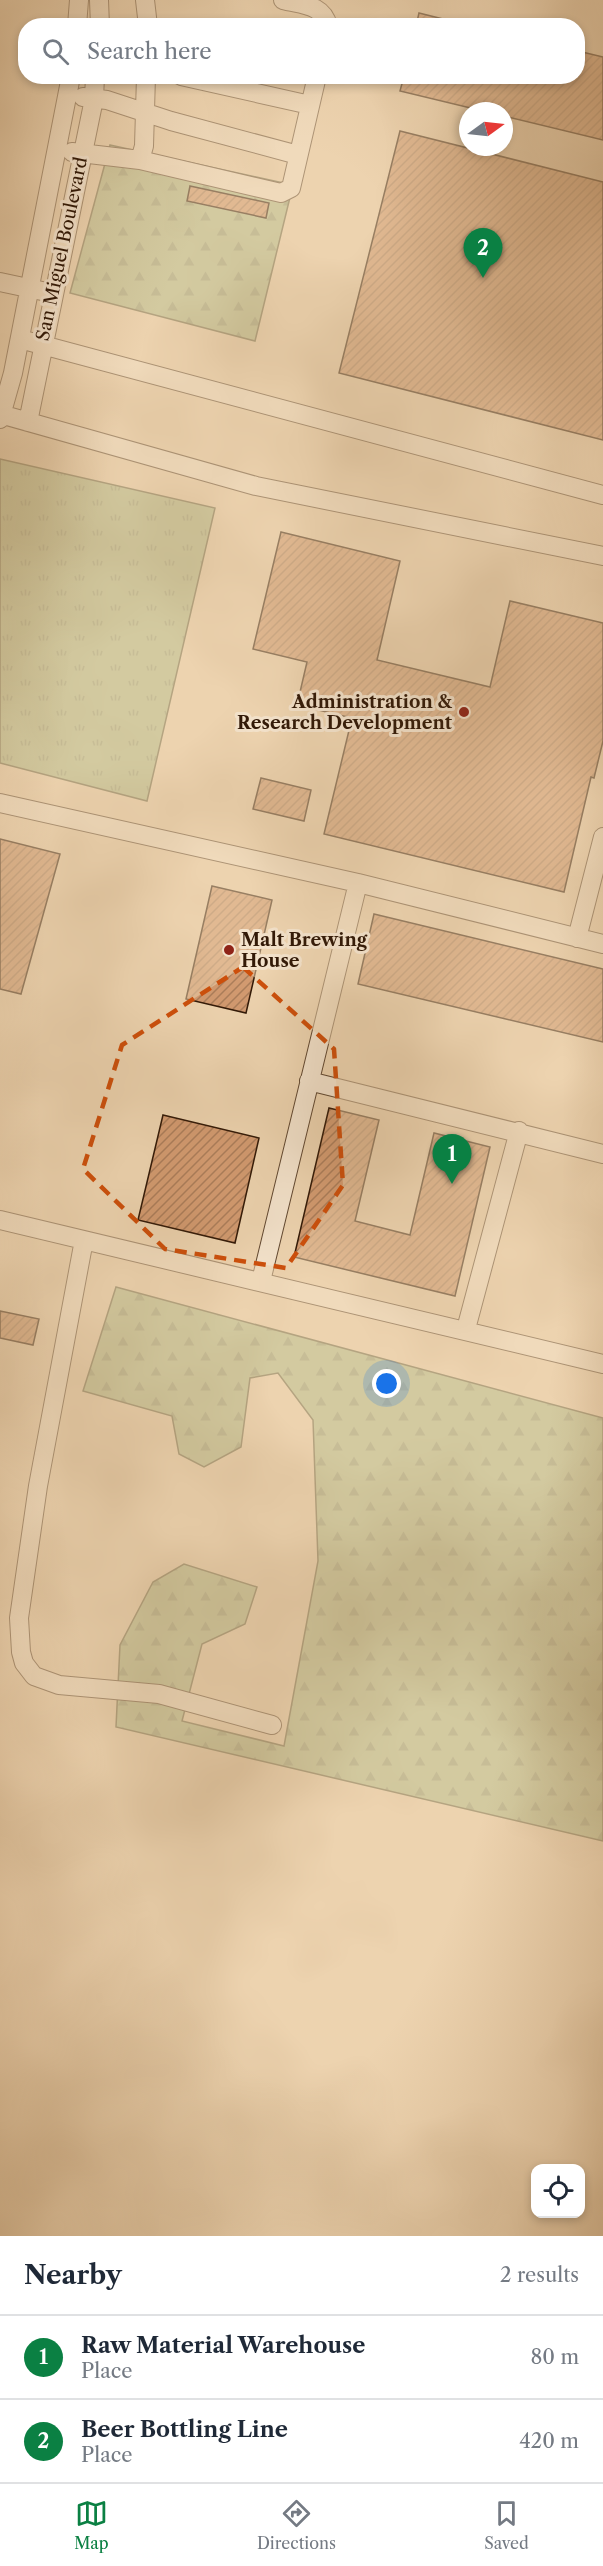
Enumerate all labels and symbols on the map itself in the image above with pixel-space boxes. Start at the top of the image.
north arrow [459,102,513,156]
street label: San Miguel Boulevard [32,155,92,343]
pin: 2 [464,228,502,278]
place label: Administration & Research Development [237,691,453,734]
marker: Administration & Research Development [457,705,471,719]
place label: Malt Brewing House [241,929,368,972]
marker: Malt Brewing House [222,943,236,957]
pin: 1 [432,1134,472,1184]
your location [372,1369,401,1398]

